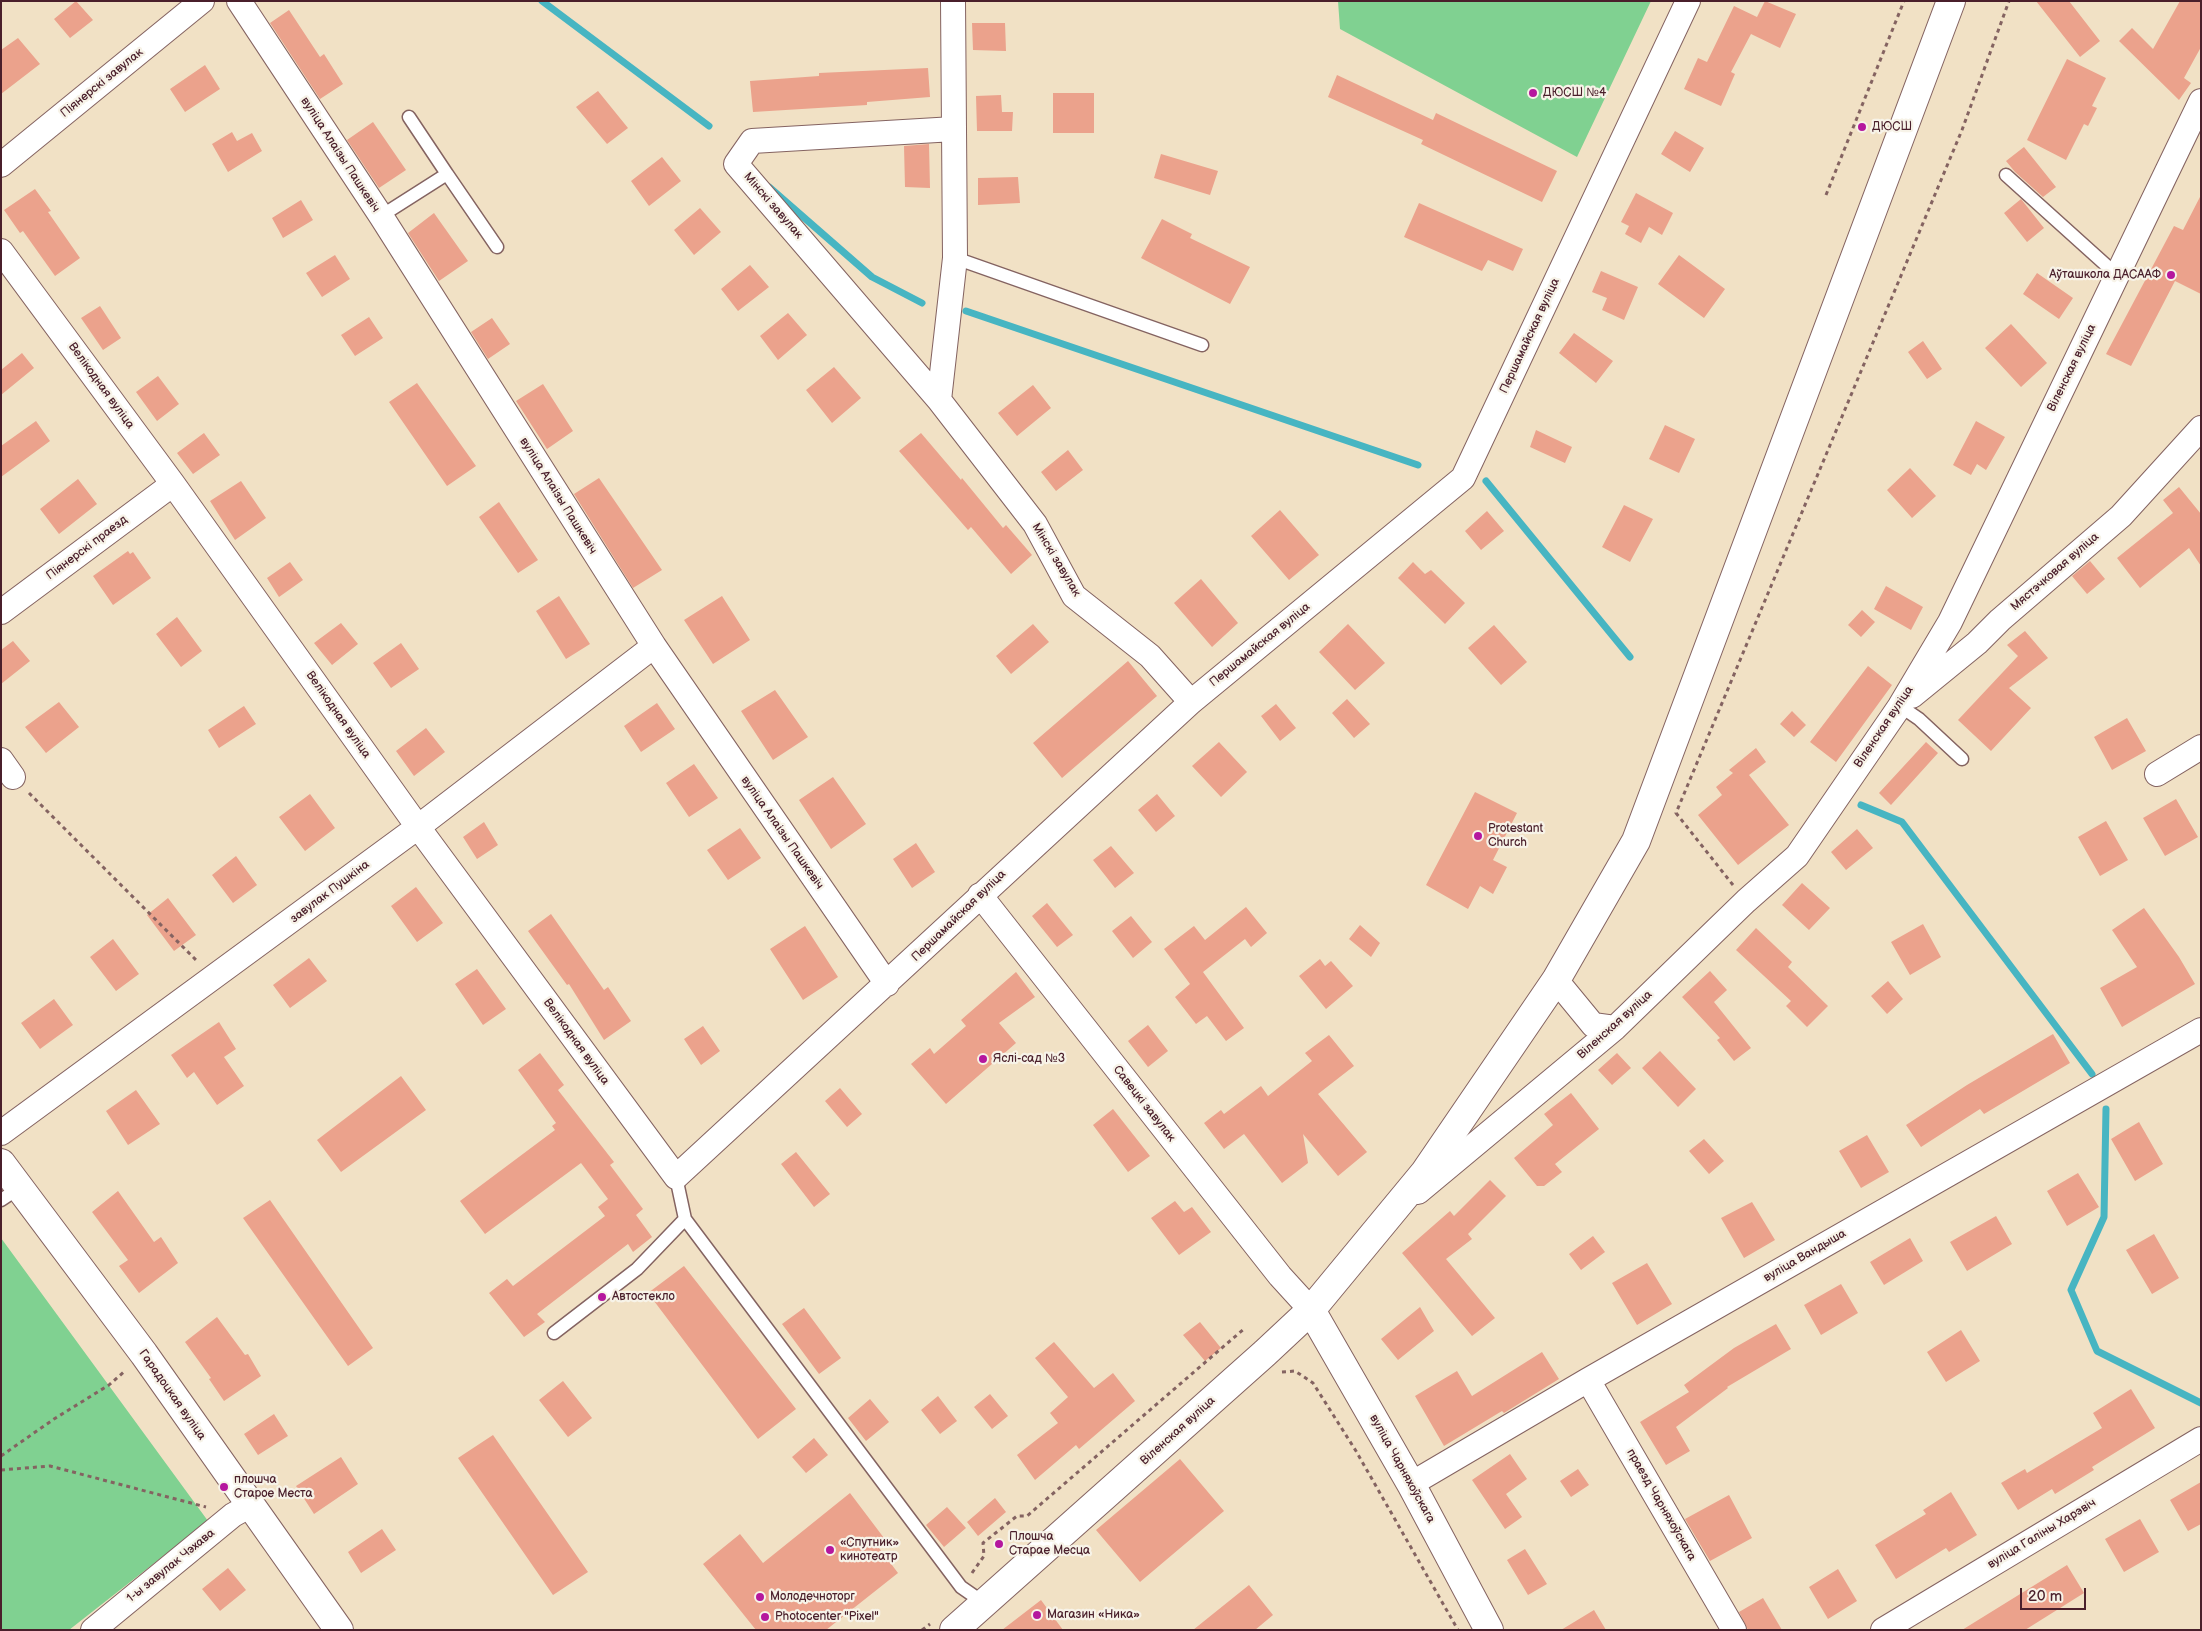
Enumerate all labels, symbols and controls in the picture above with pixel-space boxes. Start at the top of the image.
street label: Піянерскі завулак [58,45,146,121]
place label: ДЮСШ №4 [1543,86,1606,100]
marker: ДЮСШ №4 [1527,87,1539,99]
street label: вуліца Алаізы Пашкевіч [297,95,383,215]
place label: ДЮСШ [1872,120,1912,134]
marker: ДЮСШ [1856,121,1868,133]
street label: Мінскі завулак [740,170,806,242]
place label: Аўташкола ДАСААФ [2049,268,2161,282]
marker: Аўташкола ДАСААФ [2165,269,2177,281]
street label: Першамайская вуліца [1497,276,1563,396]
street label: Віленская вуліца [2045,322,2099,414]
street label: Велікодная вуліца [65,340,137,432]
street label: вуліца Алаізы Пашкевіч [516,435,600,557]
street label: Піянерскі праезд [44,513,130,583]
street label: Мінскі завулак [1028,521,1084,599]
street label: Мястэчковая вуліца [2008,530,2102,614]
street label: Першамайская вуліца [1207,600,1313,690]
street label: Велікодная вуліца [303,669,373,761]
street label: Віленская вуліца [1851,683,1917,771]
street label: вуліца Алаізы Пашкевіч [738,774,826,892]
place label: Protestant Church [1488,822,1543,850]
marker: Protestant Church [1472,830,1484,842]
street label: завулак Пушкіна [288,858,372,926]
street label: Першамайская вуліца [909,867,1009,965]
street label: Віленская вуліца [1575,988,1655,1062]
street label: Велікодная вуліца [540,996,612,1088]
place label: Яслі-сад №3 [993,1052,1065,1066]
marker: Яслі-сад №3 [977,1053,989,1065]
street label: Савецкі завулак [1110,1063,1178,1145]
street label: вуліца Вандыша [1761,1227,1849,1285]
place label: Автостекло [612,1290,675,1304]
marker: Автостекло [596,1291,608,1303]
street label: Гарадоцкая вуліца [135,1347,209,1443]
street label: Віленская вуліца [1138,1394,1218,1468]
street label: вуліца Чарняхоўскага [1366,1412,1438,1526]
street label: праезд Чарняхоўскага [1623,1446,1699,1564]
place label: плошча Старое Места [234,1473,313,1501]
marker: плошча Старое Места [218,1481,230,1493]
street label: вуліца Галіны Харэвіч [1985,1496,2099,1572]
street label: 1-ы завулак Чэхава [124,1526,218,1606]
place label: Плошча Старае Месца [1009,1530,1090,1558]
place label: «Спутник» кинотеатр [840,1536,899,1564]
marker: Плошча Старае Месца [993,1538,1005,1550]
marker: «Спутник» кинотеатр [824,1544,836,1556]
scale bar [2022,1578,2088,1610]
text: 20 m [2028,1587,2062,1606]
place label: Молодечноторг [770,1590,855,1604]
marker: Молодечноторг [754,1591,766,1603]
place label: Магазин «Ника» [1047,1608,1140,1622]
marker: Магазин «Ника» [1031,1609,1043,1621]
place label: Photocenter "Pixel" [775,1610,879,1624]
marker: Photocenter "Pixel" [759,1611,771,1623]

